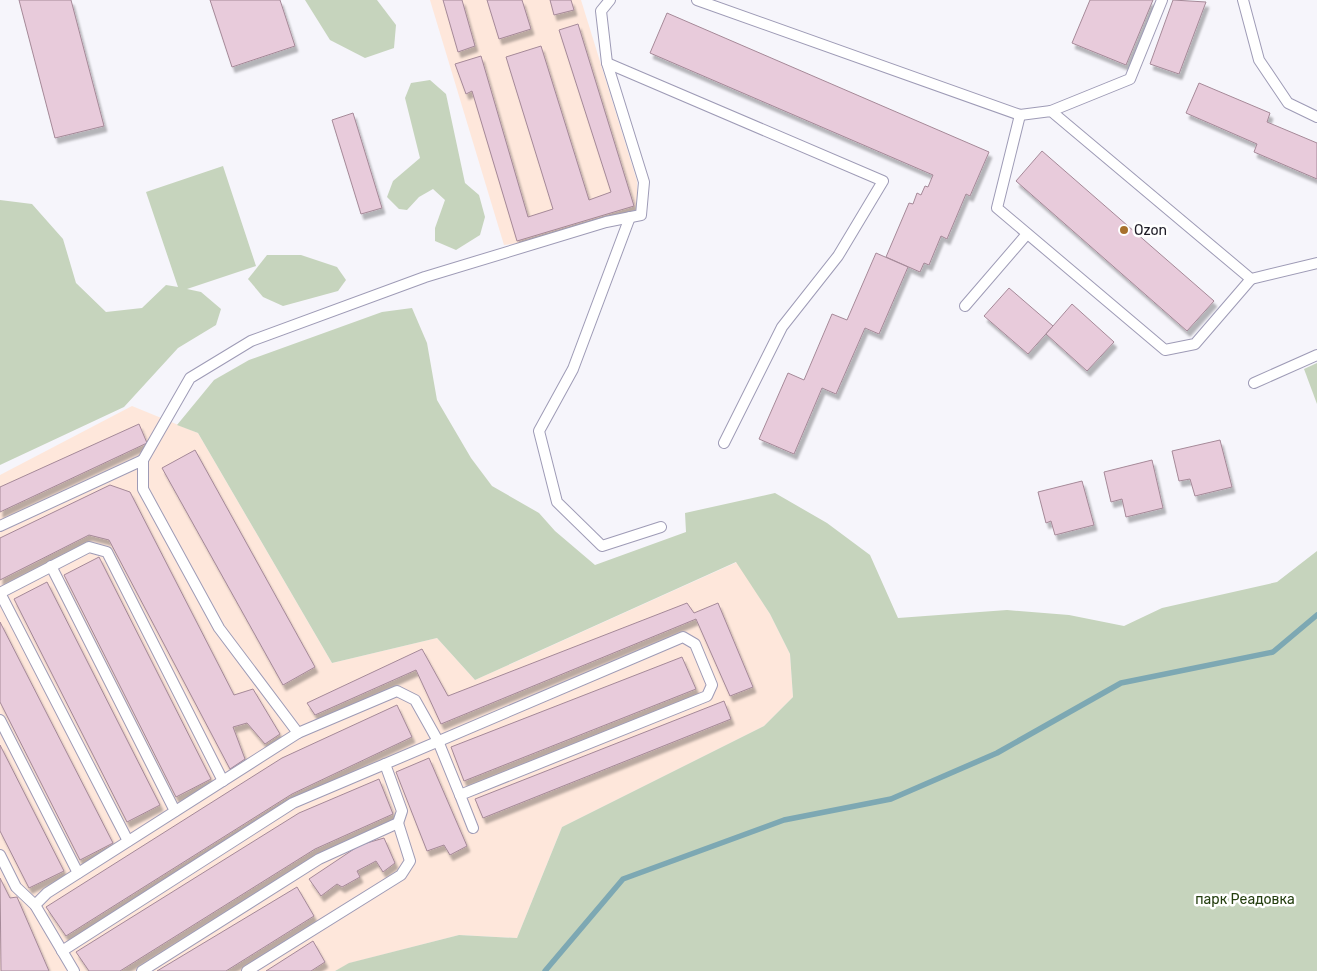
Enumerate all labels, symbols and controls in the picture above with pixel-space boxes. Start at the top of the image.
place label: Ozon [1134,222,1167,239]
marker: Ozon [1118,224,1130,236]
park label: парк Реадовка [1195,891,1295,908]

